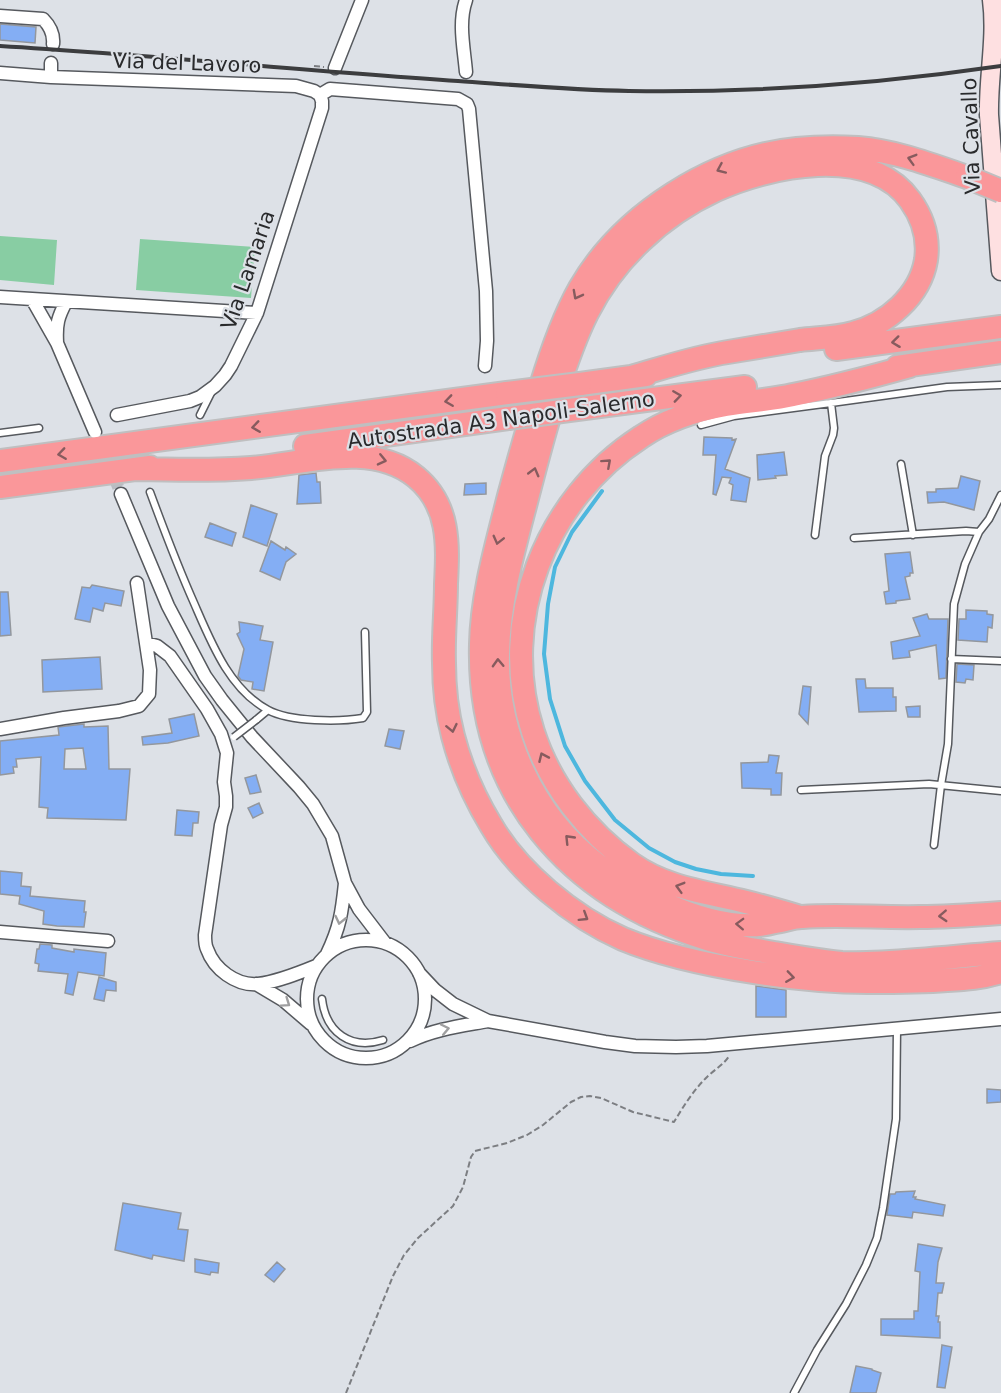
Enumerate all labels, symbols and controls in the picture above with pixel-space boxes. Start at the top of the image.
street label: Via del Lavoro [112,48,262,78]
street label: Via Cavallo [957,77,985,195]
one-way arrow [907,154,918,166]
one-way arrow [716,162,727,174]
street label: Via Lamaria [216,207,280,333]
one-way arrow [573,289,584,299]
one-way arrow [891,335,900,347]
street label: Autostrada A3 Napoli-Salerno [346,387,656,453]
one-way arrow [672,390,682,403]
one-way arrow [444,394,453,406]
one-way arrow [251,421,260,433]
one-way arrow [58,447,67,459]
one-way arrow [377,453,387,466]
one-way arrow [600,459,610,470]
one-way arrow [527,467,539,478]
one-way arrow [492,535,505,545]
one-way arrow [492,658,505,667]
one-way arrow [445,723,458,733]
one-way arrow [539,752,551,763]
one-way arrow [566,836,577,847]
one-way arrow [675,882,686,894]
one-way arrow [578,910,588,922]
one-way arrow [938,910,947,923]
one-way arrow [334,915,347,925]
one-way arrow [736,918,745,931]
one-way arrow [785,971,794,983]
one-way arrow [279,995,290,1006]
one-way arrow [439,1023,449,1036]

